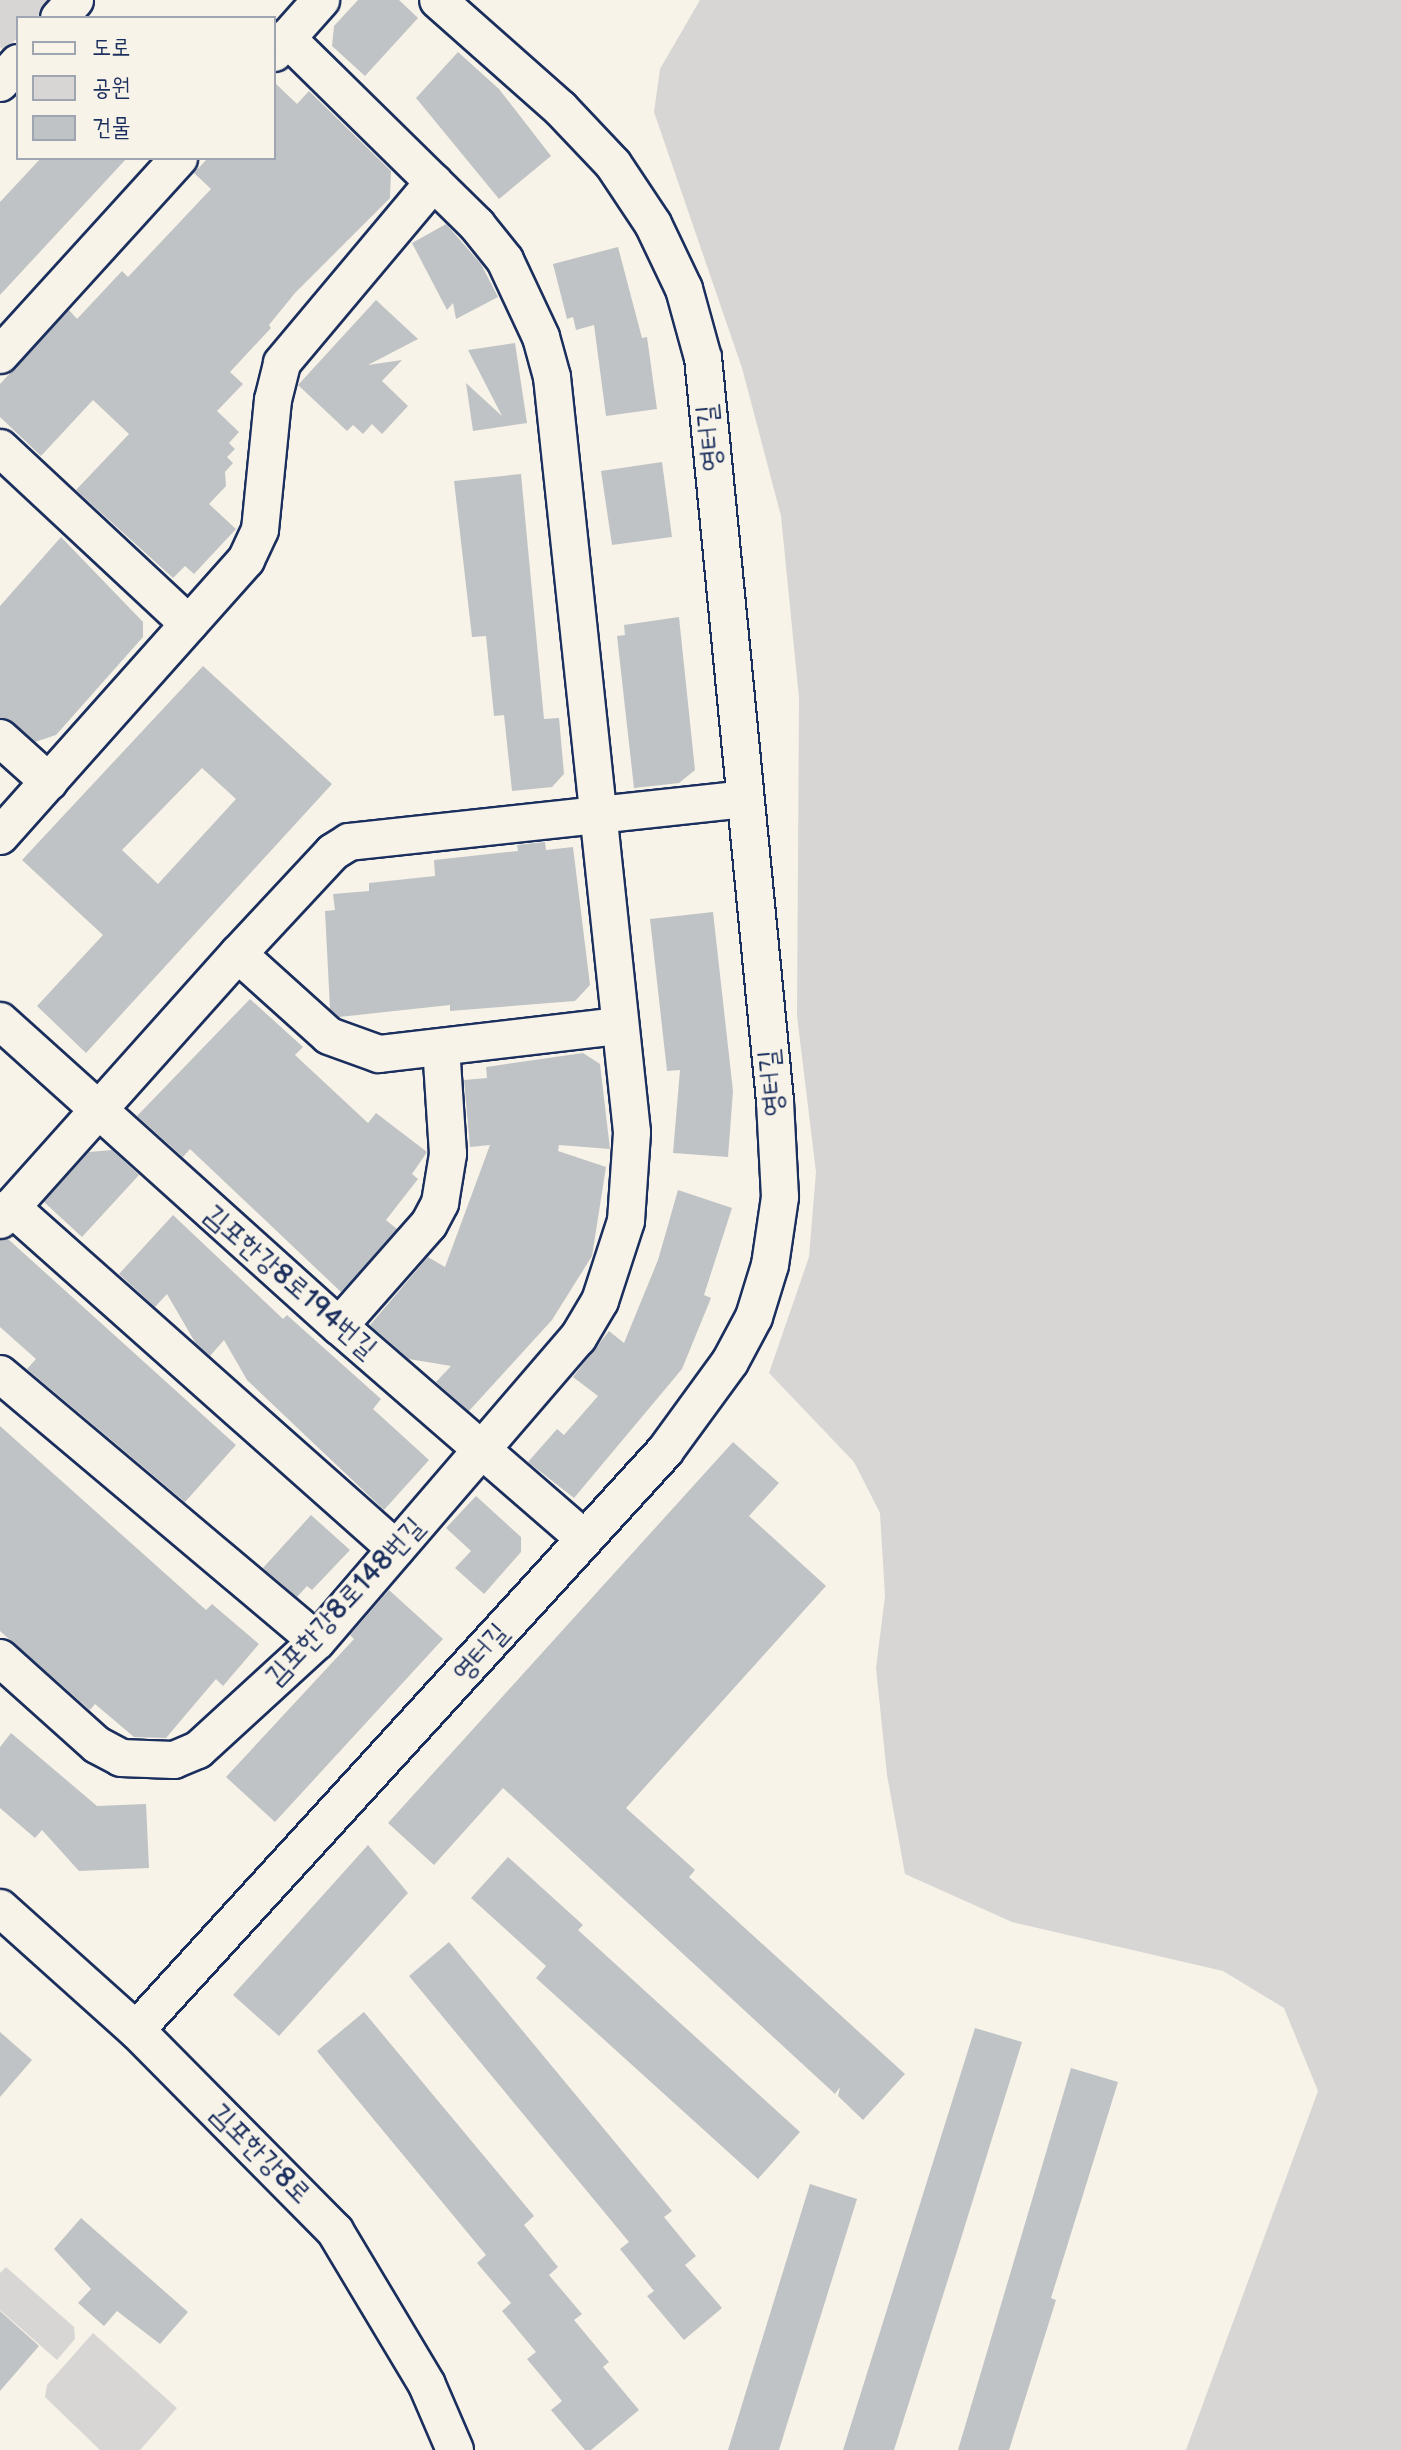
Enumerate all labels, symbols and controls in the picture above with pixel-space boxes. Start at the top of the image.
legend [16,16,276,160]
text: 도로 [92,33,131,62]
text: 공원 [92,73,131,102]
text: 건물 [92,113,131,142]
street label: 영터길 [690,403,730,473]
street label: 영터길 [752,1048,792,1118]
street label: 김포한강8로194번길 [197,1198,383,1366]
street label: 김포한강8로148번길 [258,1511,432,1693]
street label: 영터길 [446,1617,516,1689]
street label: 김포한강8로 [203,2097,317,2211]

